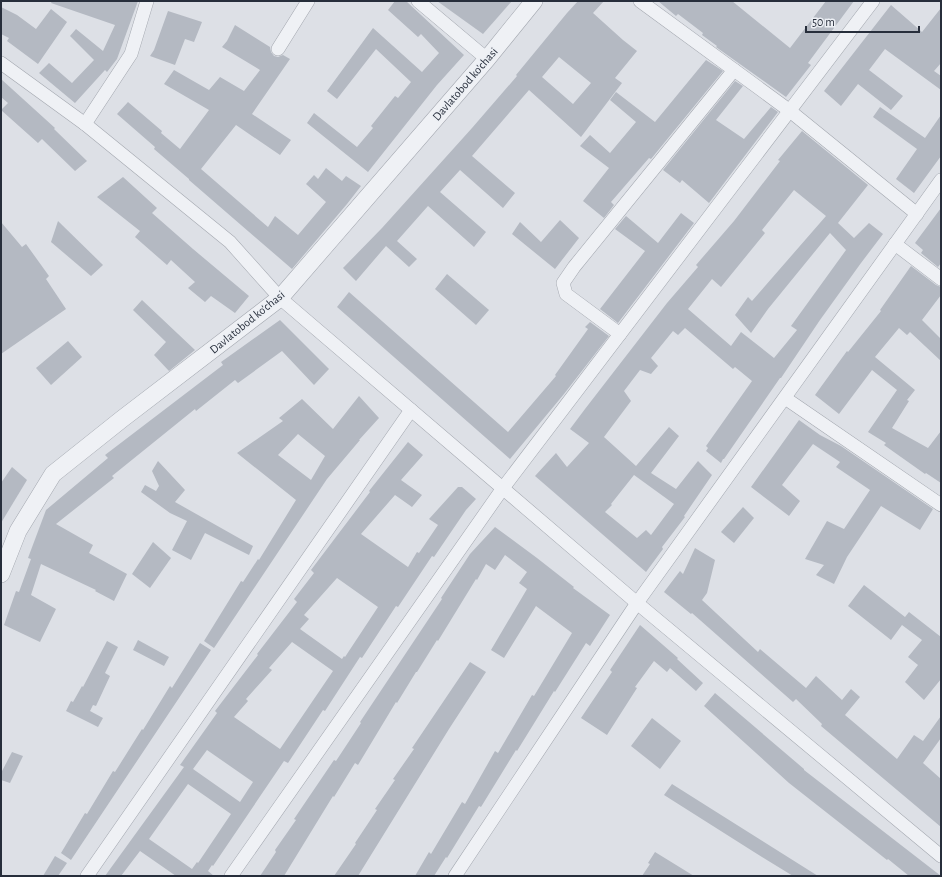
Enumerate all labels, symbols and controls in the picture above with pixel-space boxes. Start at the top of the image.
scale bar [806,8,919,34]
text: 50 m [812,16,835,28]
street label: Davlatobod ko'chasi [430,45,500,123]
street label: Davlatobod ko'chasi [207,288,287,356]

